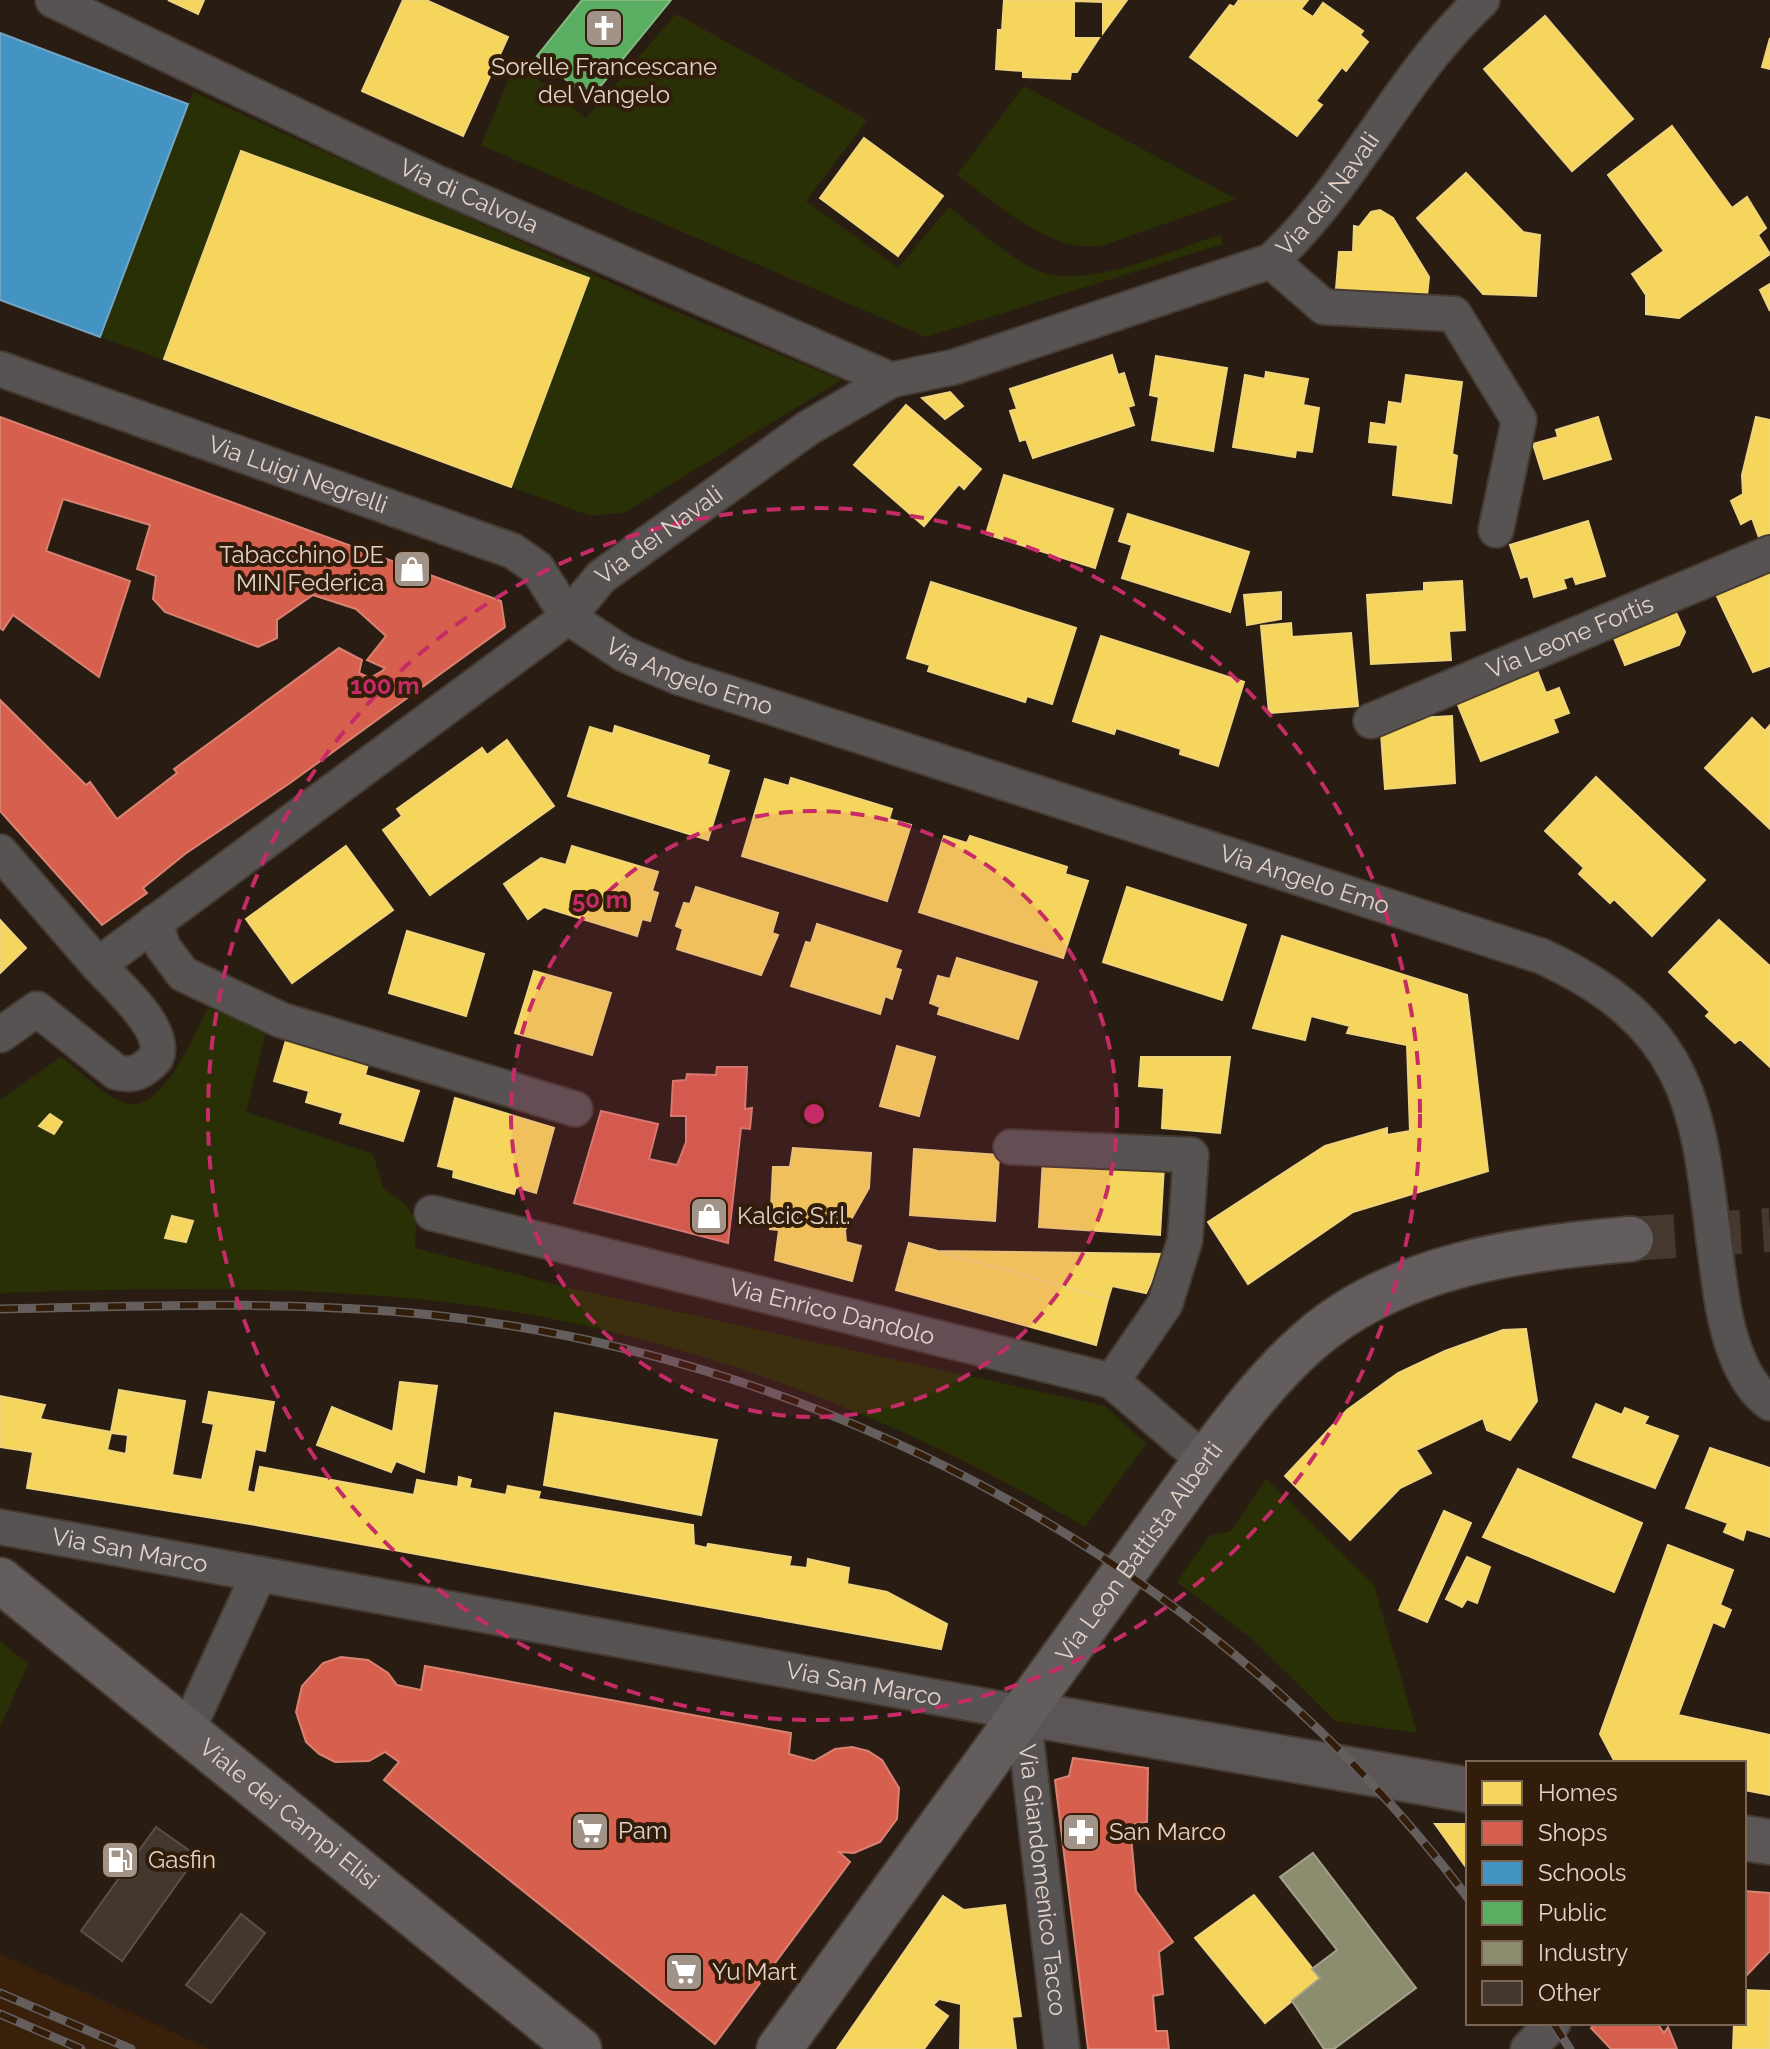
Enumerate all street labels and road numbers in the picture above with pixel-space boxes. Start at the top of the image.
street label: Via dei Navali [1270,126,1385,262]
street label: Via di Calvola [395,152,543,239]
street label: Via Luigi Negrelli [204,429,391,519]
street label: Via dei Navali [590,479,728,590]
street label: Via Leone Fortis [1482,589,1658,685]
street label: Via Angelo Emo [600,631,777,721]
street label: Via Angelo Emo [1216,838,1393,920]
street label: Via Enrico Dandolo [726,1272,938,1351]
street label: Via Leon Battista Alberti [1049,1436,1228,1667]
street label: Via San Marco [50,1522,210,1579]
street label: Via San Marco [784,1655,944,1712]
street label: Viale dei Campi Elisi [194,1732,385,1895]
street label: Via Giandomenico Tacco [1013,1743,1073,2017]

